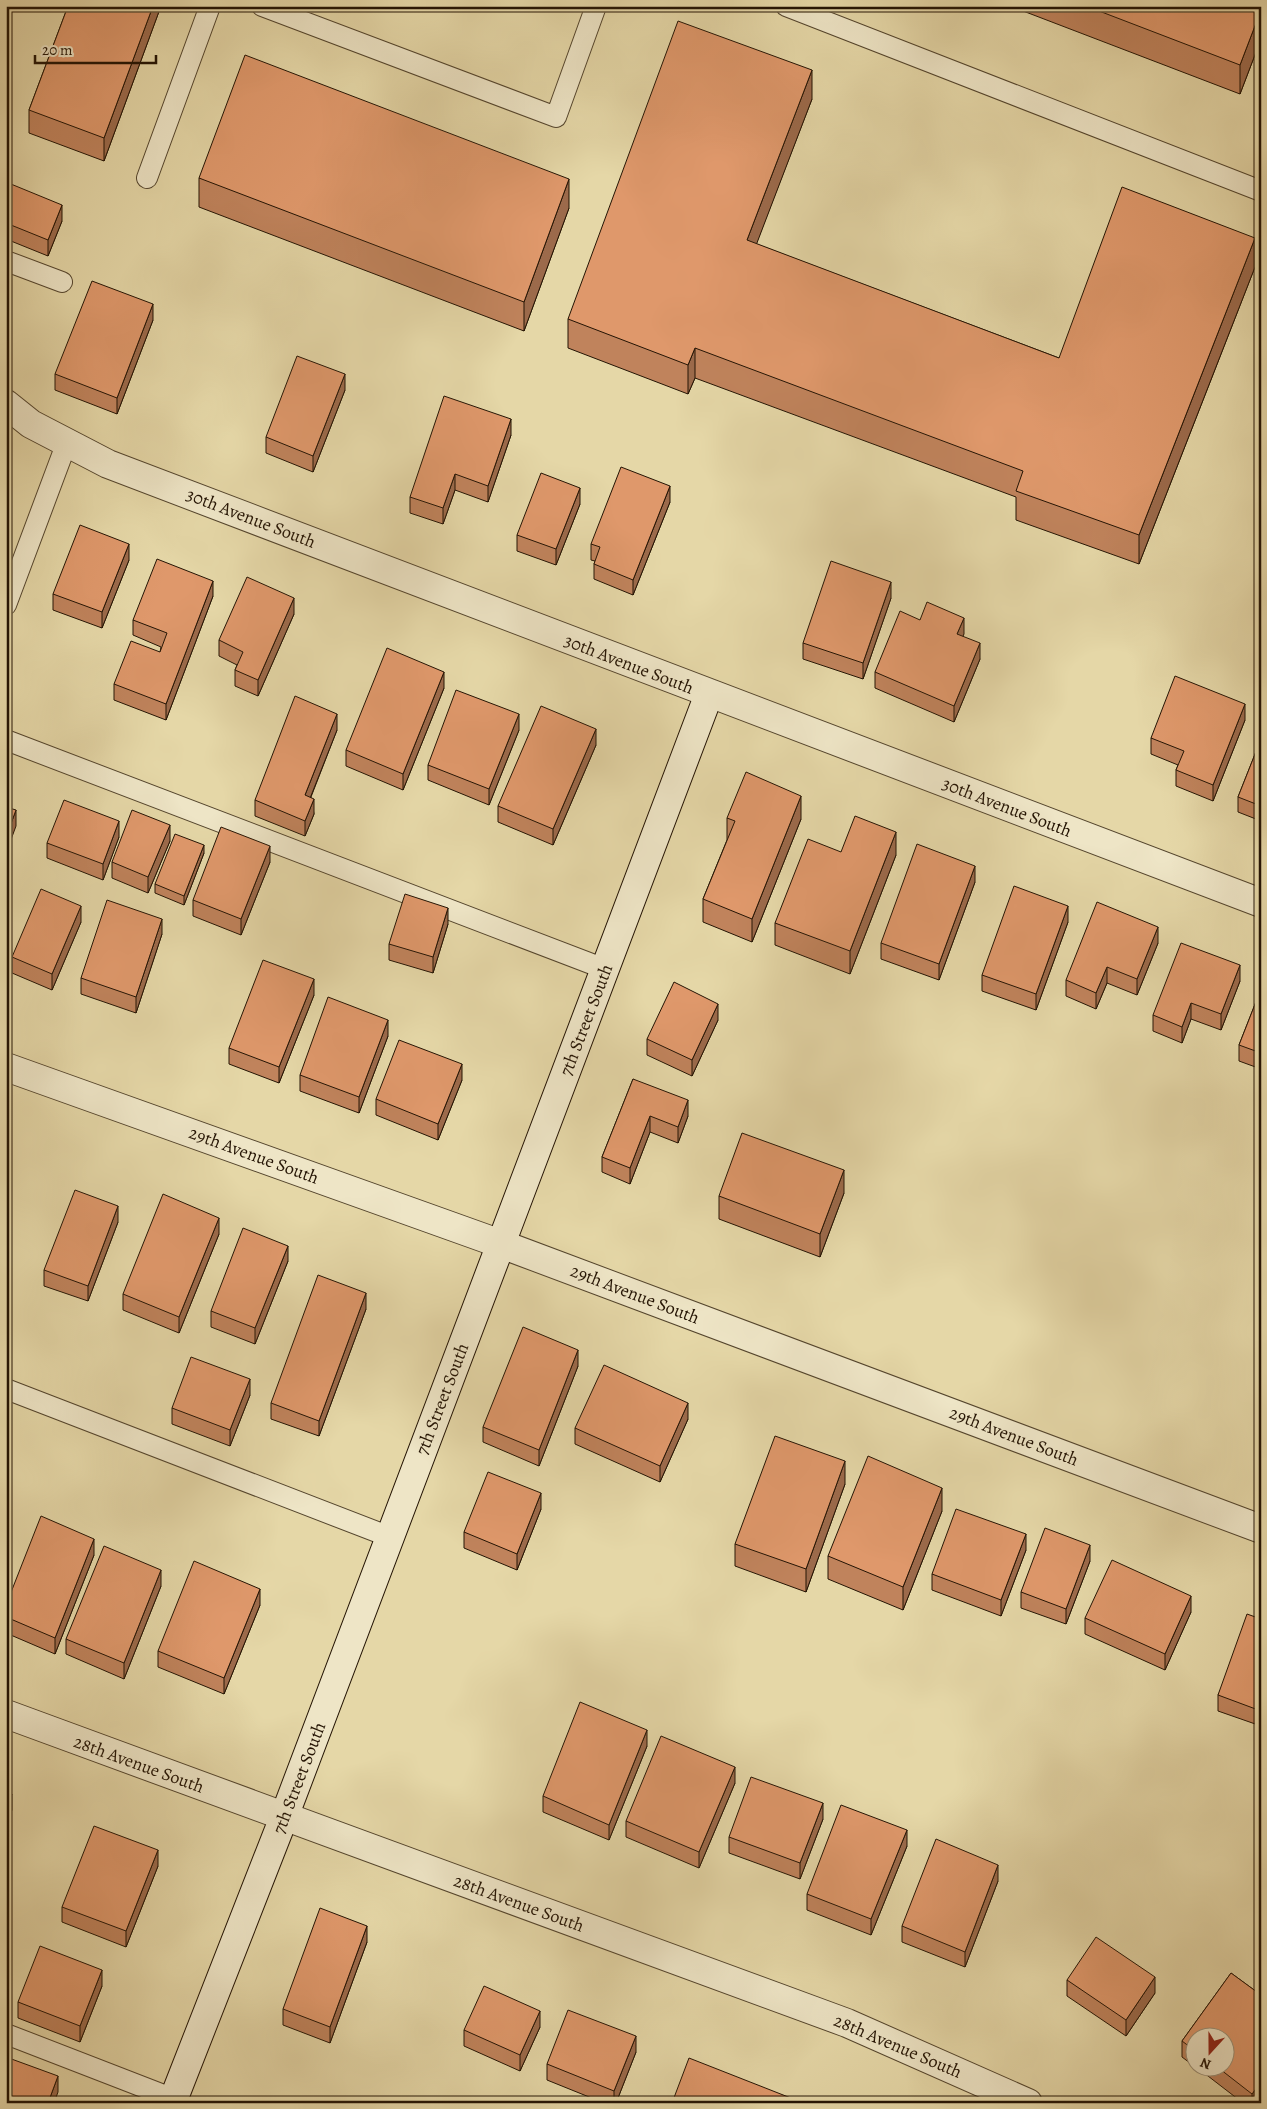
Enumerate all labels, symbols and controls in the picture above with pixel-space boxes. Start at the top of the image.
scale bar [35,32,156,64]
text: 20 m [42,40,73,60]
street label: 30th Avenue South [183,482,320,554]
street label: 30th Avenue South [561,628,698,700]
street label: 30th Avenue South [939,771,1076,843]
street label: 7th Street South [554,960,618,1079]
street label: 29th Avenue South [186,1120,323,1190]
street label: 29th Avenue South [567,1258,703,1330]
street label: 7th Street South [410,1339,474,1458]
street label: 29th Avenue South [946,1400,1082,1472]
street label: 7th Street South [267,1718,331,1837]
street label: 28th Avenue South [71,1729,208,1799]
street label: 28th Avenue South [451,1868,588,1938]
street label: 28th Avenue South [830,2008,966,2084]
north arrow [1184,2026,1234,2076]
text: N [1197,2053,1214,2074]

